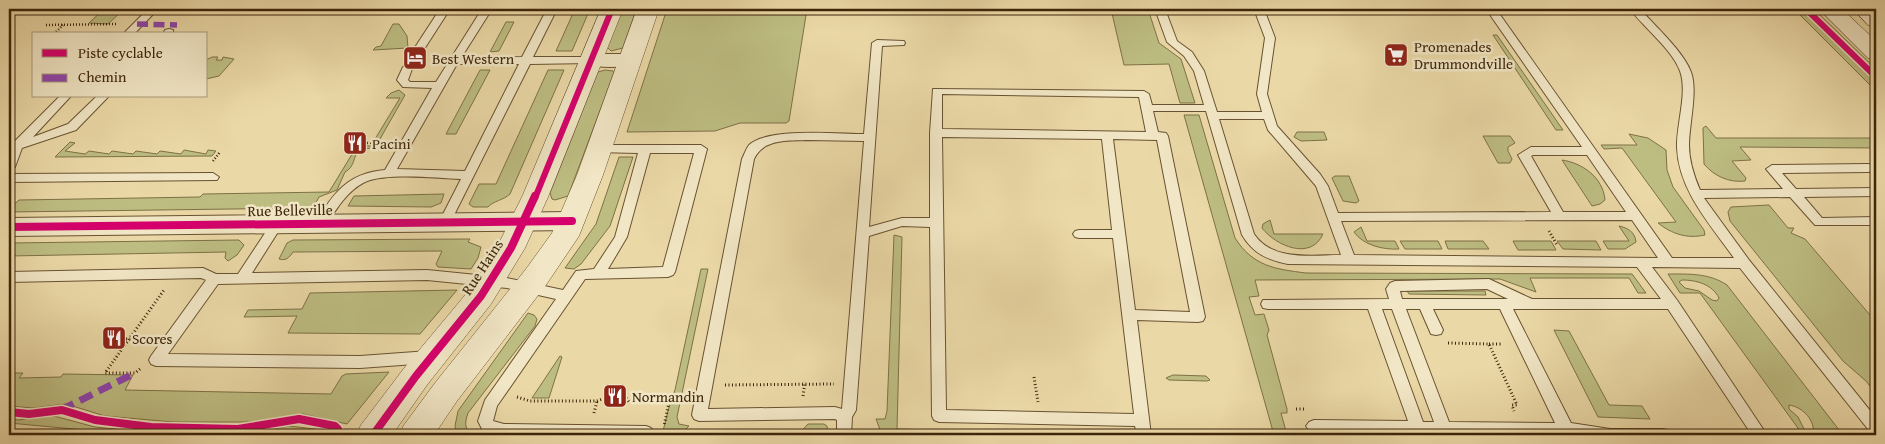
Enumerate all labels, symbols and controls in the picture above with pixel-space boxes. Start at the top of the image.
legend [32,32,208,98]
place label: Promenades Drummondville [1414,36,1513,74]
text: Piste cyclable [78,42,163,63]
supermarket icon: Promenades Drummondville [1383,42,1409,68]
hotel icon: Best Western [402,45,428,71]
place label: Best Western [432,48,515,69]
text: Chemin [78,66,127,87]
restaurant icon: Pacini [342,130,368,156]
place label: Pacini [372,133,411,154]
street label: Rue Belleville [247,199,333,221]
street label: Rue Hains [456,235,508,299]
restaurant icon: Scores [101,325,127,351]
place label: Scores [132,328,173,349]
restaurant icon: Normandin [602,383,628,409]
place label: Normandin [632,386,705,407]

